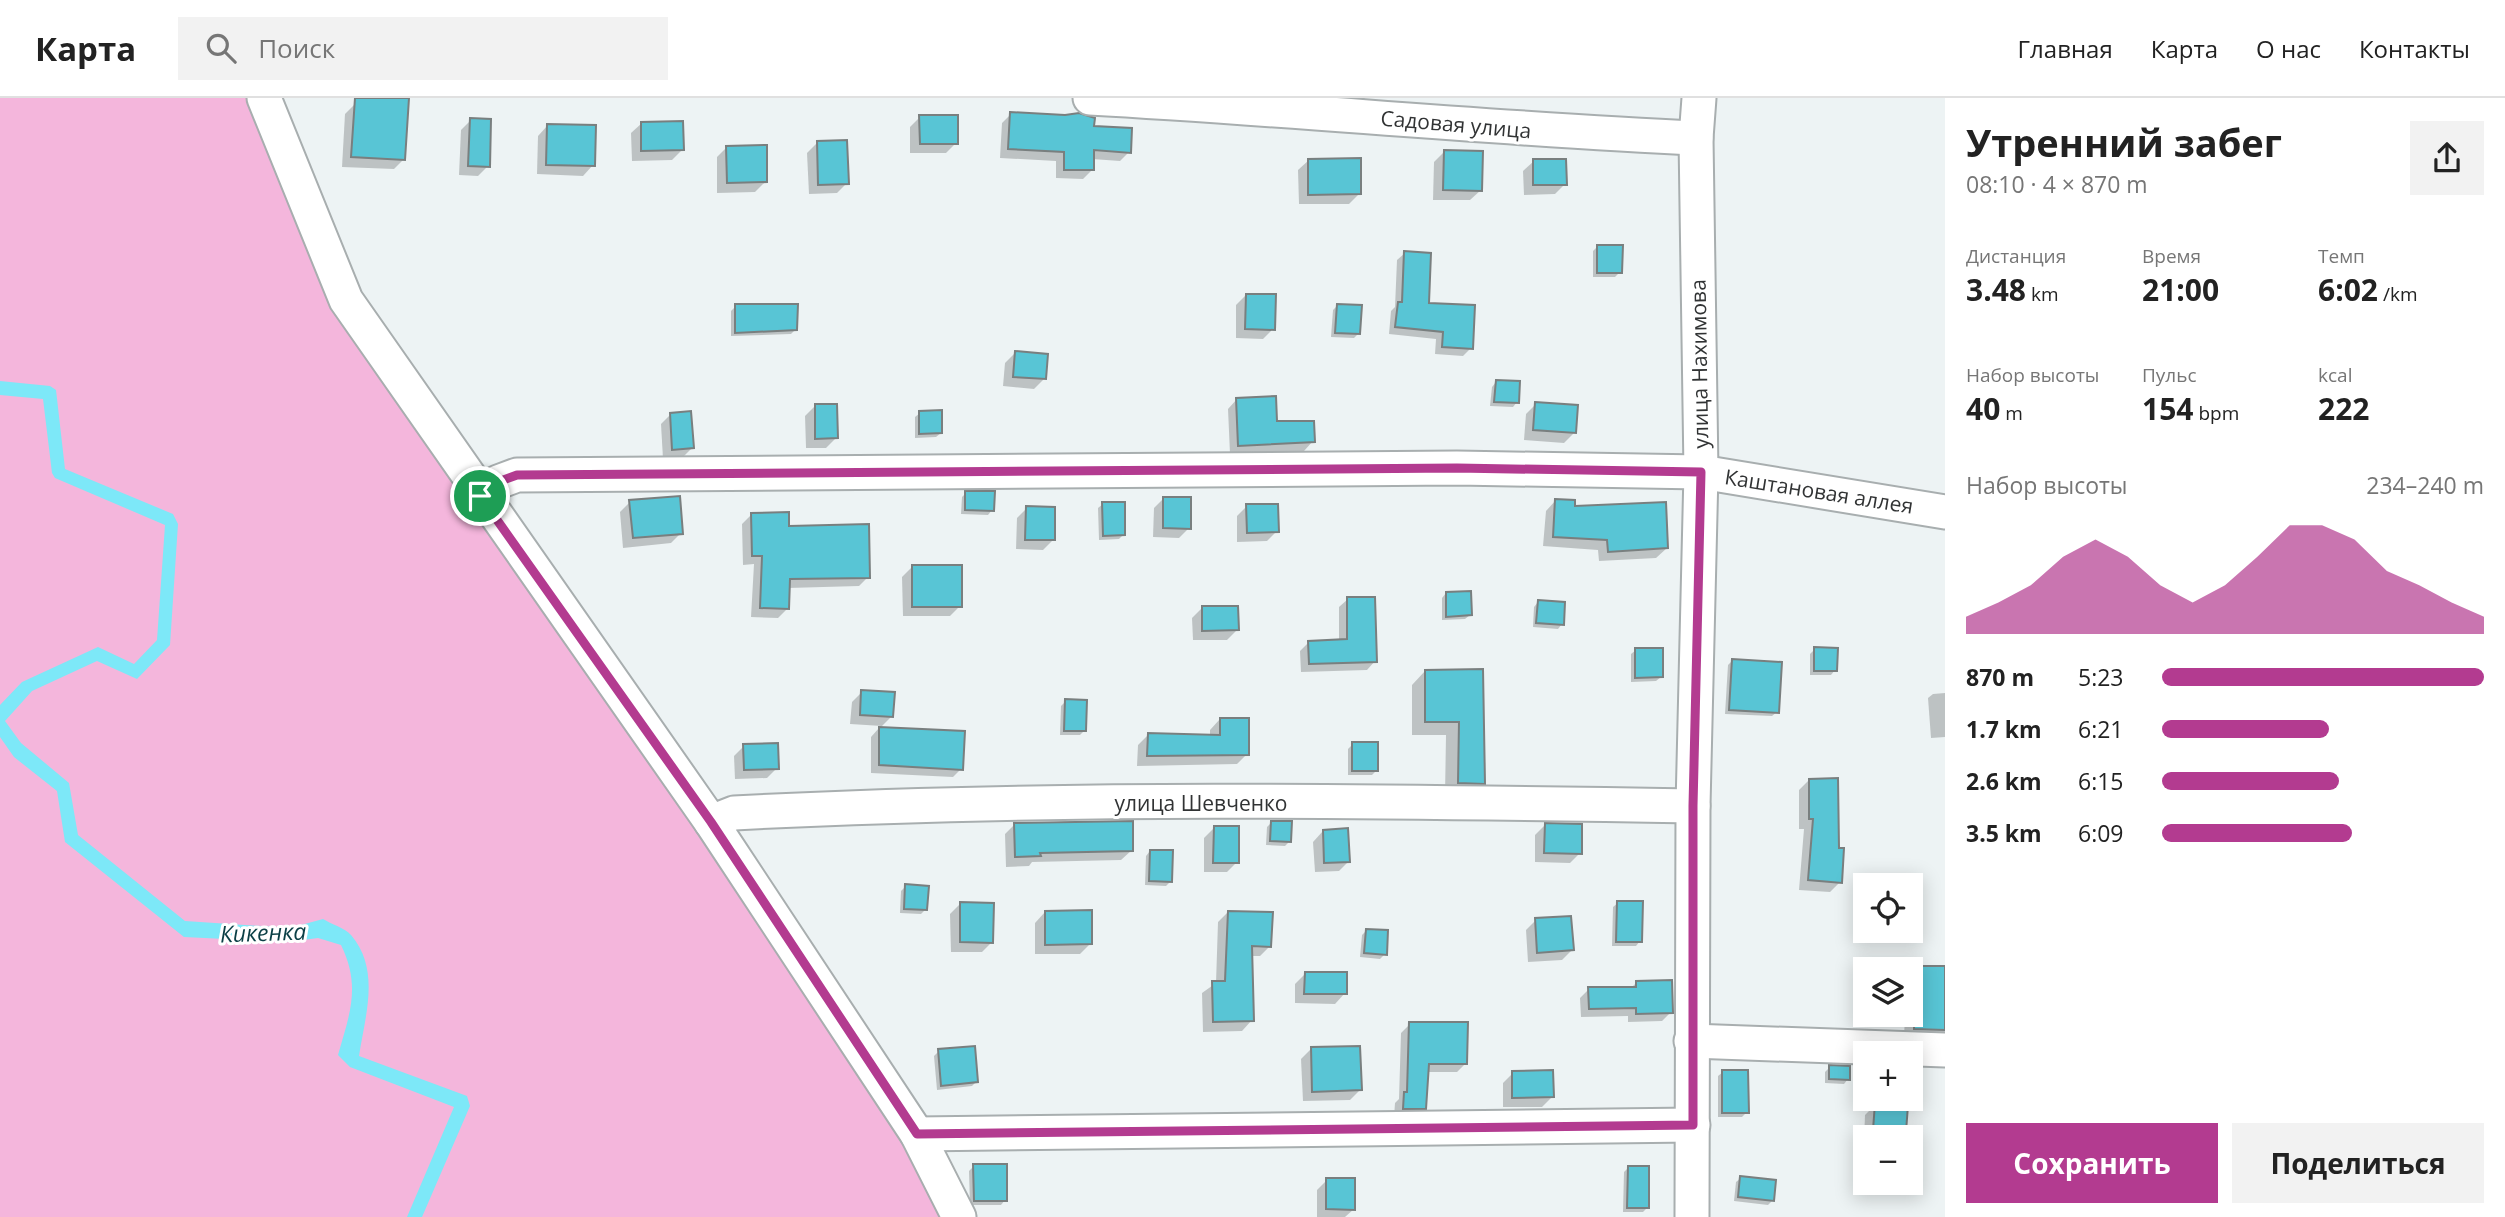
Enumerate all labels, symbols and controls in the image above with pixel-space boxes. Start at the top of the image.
search box [178,17,668,80]
text: Карта [35,26,136,71]
icon: search [202,29,240,67]
text: Поиск [258,30,335,66]
text: Главная [2018,32,2113,65]
text: Карта [2151,32,2218,65]
text: О нас [2256,32,2321,65]
text: Контакты [2359,32,2470,65]
street label: Садовая улица [1380,103,1532,145]
text: Утренний забег [1966,116,2282,168]
button: share [2410,121,2484,195]
text: 08:10 · 4 × 870 m [1966,168,2148,200]
text: Дистанция [1966,243,2066,269]
text: Время [2142,243,2201,269]
text: Темп [2318,243,2365,269]
text: 3.48 [1966,269,2026,310]
text: 21:00 [2142,269,2219,310]
text: 6:02 [2318,269,2378,310]
street label: улица Нахимова [1684,279,1714,449]
text: km [2026,281,2059,307]
text: /km [2378,281,2418,307]
text: Набор высоты [1966,362,2099,388]
text: Пульс [2142,362,2197,388]
text: kcal [2318,362,2352,388]
text: 40 [1966,388,2000,429]
text: 154 [2142,388,2193,429]
text: 222 [2318,388,2369,429]
text: m [2000,400,2023,426]
text: bpm [2193,400,2239,426]
street label: Каштановая аллея [1723,462,1915,520]
pin [450,466,510,526]
text: Набор высоты [1966,469,2128,501]
text: 234–240 m [2366,469,2484,501]
icon: arrive [461,477,499,515]
text: 870 m [1966,661,2034,693]
text: 5:23 [2078,661,2124,693]
text: 1.7 km [1966,713,2042,745]
text: 6:21 [2078,713,2124,745]
text: 2.6 km [1966,765,2042,797]
text: 6:15 [2078,765,2124,797]
street label: улица Шевченко [1115,789,1287,817]
text: 3.5 km [1966,817,2042,849]
text: 6:09 [2078,817,2124,849]
map controls [1853,873,1923,1195]
button: locate [1853,873,1923,943]
water label: Кикенка [219,915,307,949]
button: layers [1853,957,1923,1027]
button: + [1853,1041,1923,1111]
button: Сохранить [1966,1123,2218,1203]
button: Поделиться [2232,1123,2484,1203]
button: − [1853,1125,1923,1195]

